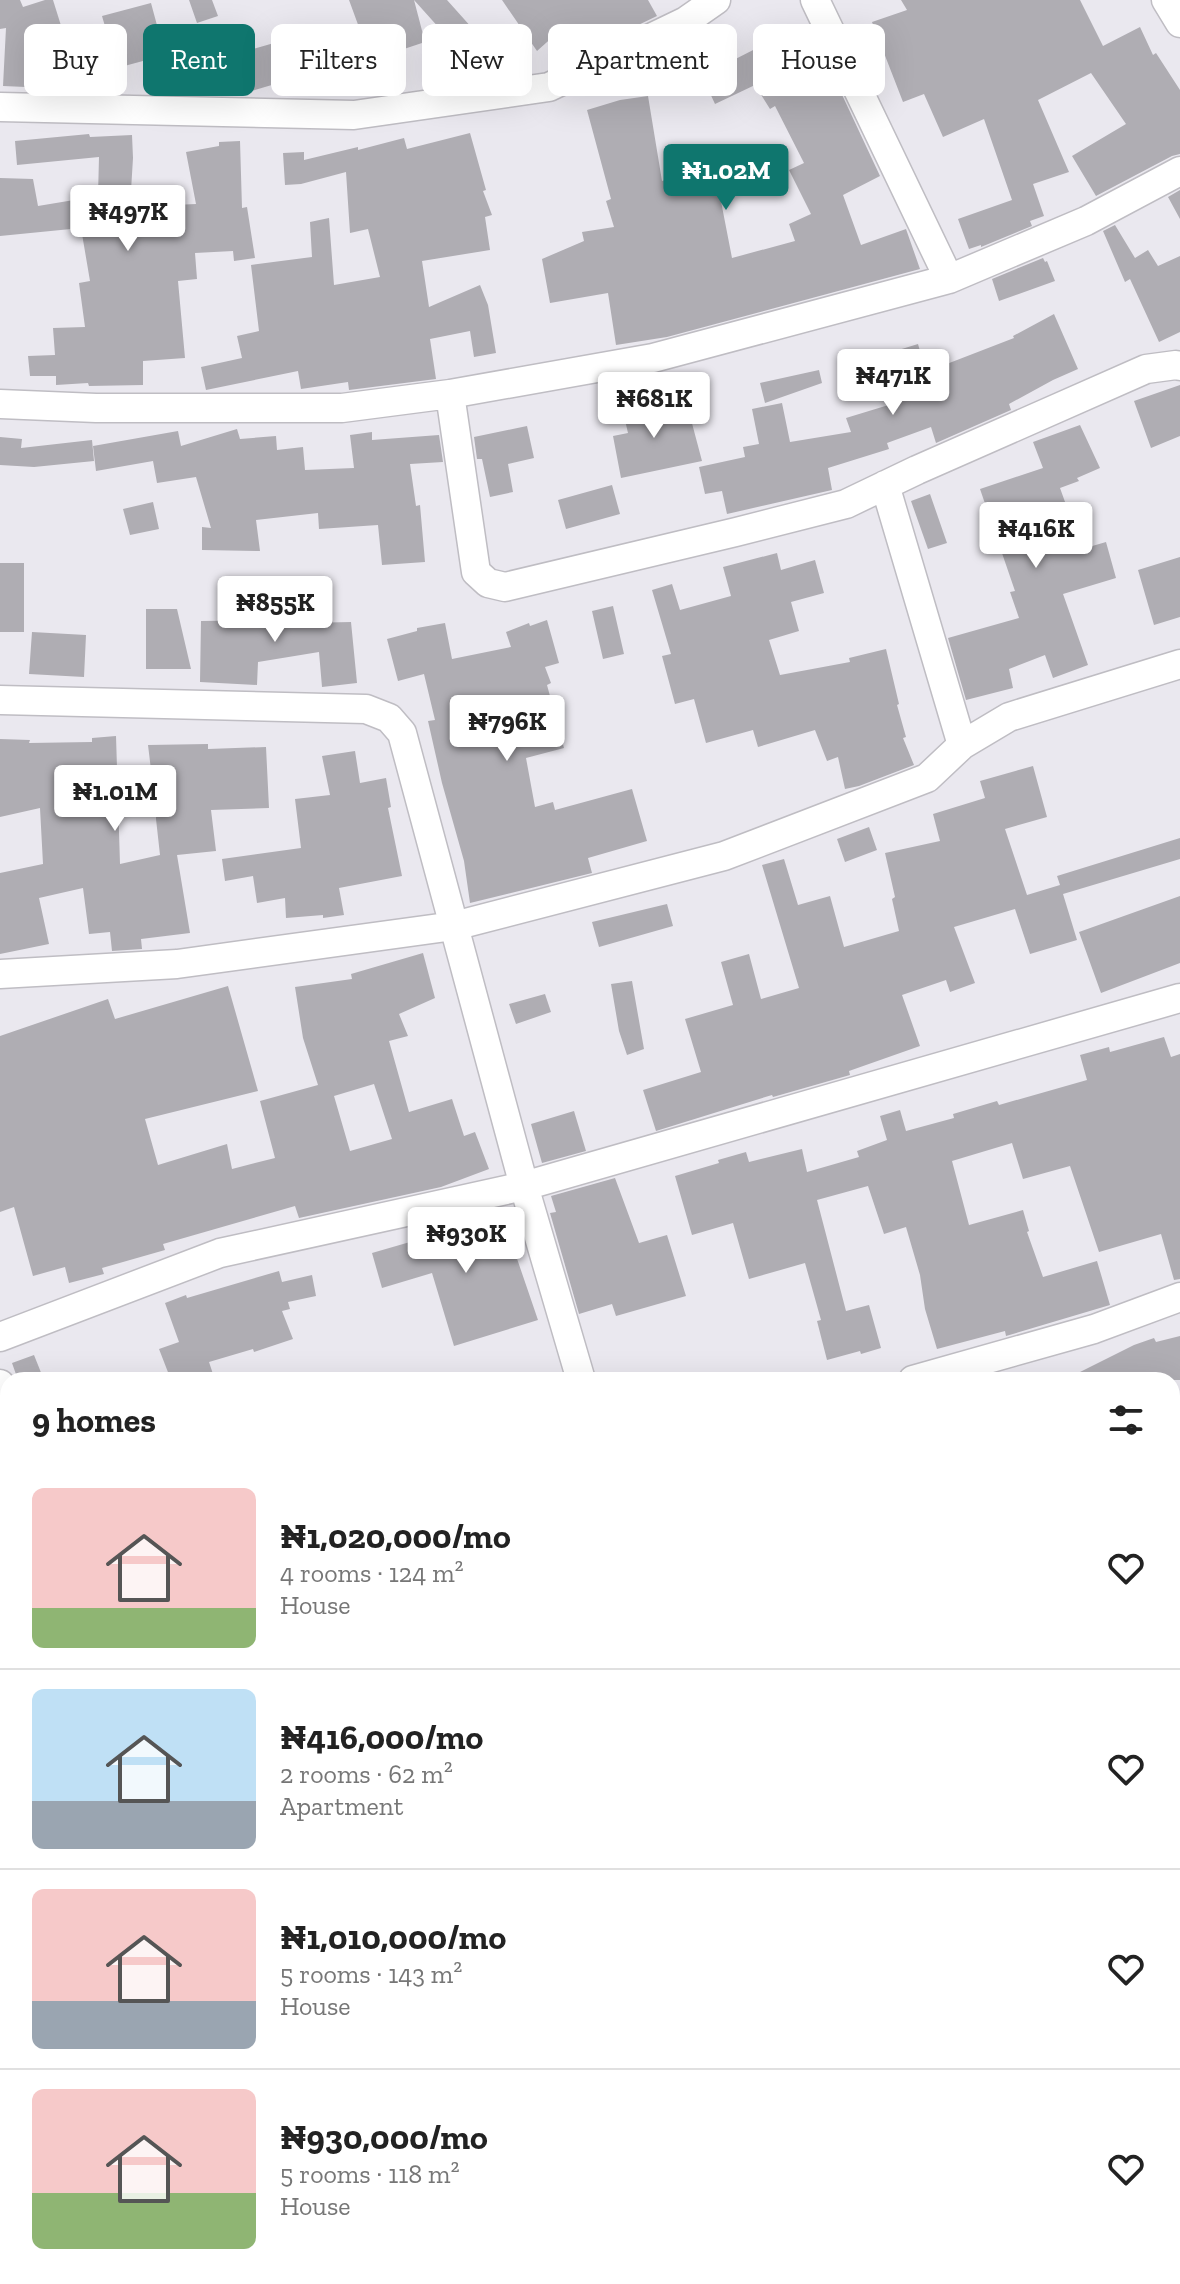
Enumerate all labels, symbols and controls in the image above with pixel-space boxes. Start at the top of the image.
chip: Buy [24,24,127,96]
chip: Rent [143,24,255,96]
chip: Filters [271,24,406,96]
chip: New [422,24,532,96]
chip: Apartment [548,24,737,96]
chip: House [753,24,885,96]
pin: ₦1.02M [661,144,791,212]
text: ₦1.02M [681,154,771,186]
pin: ₦497K [72,185,184,253]
text: ₦497K [88,195,168,227]
pin: ₦471K [837,349,949,417]
text: ₦471K [855,359,931,391]
pin: ₦681K [598,372,710,440]
text: ₦681K [616,382,692,414]
pin: ₦416K [980,502,1092,570]
text: ₦416K [997,512,1075,544]
pin: ₦855K [219,576,331,644]
text: ₦855K [235,586,315,618]
pin: ₦796K [451,695,563,763]
text: ₦796K [468,705,546,737]
pin: ₦1.01M [50,765,180,833]
text: ₦1.01M [72,775,158,807]
pin: ₦930K [410,1207,522,1275]
text: ₦930K [426,1217,506,1249]
icon: filters [1104,1398,1148,1442]
text: 9 homes [32,1400,156,1441]
text: ₦1,020,000/mo [280,1516,511,1557]
icon: home [96,1520,192,1616]
icon: heart [1104,1546,1148,1590]
text: 4 rooms · 124 m² [280,1557,464,1589]
text: House [280,1589,351,1621]
text: ₦416,000/mo [280,1717,483,1758]
icon: home [96,1721,192,1817]
icon: heart [1104,1747,1148,1791]
text: 2 rooms · 62 m² [280,1758,453,1790]
text: Apartment [280,1790,403,1822]
text: ₦1,010,000/mo [280,1917,506,1958]
icon: home [96,1921,192,2017]
icon: heart [1104,1947,1148,1991]
text: 5 rooms · 143 m² [280,1958,462,1990]
text: House [280,1990,351,2022]
text: ₦930,000/mo [280,2117,488,2158]
icon: home [96,2121,192,2217]
icon: heart [1104,2147,1148,2191]
text: 5 rooms · 118 m² [280,2158,460,2190]
text: House [280,2190,351,2222]

